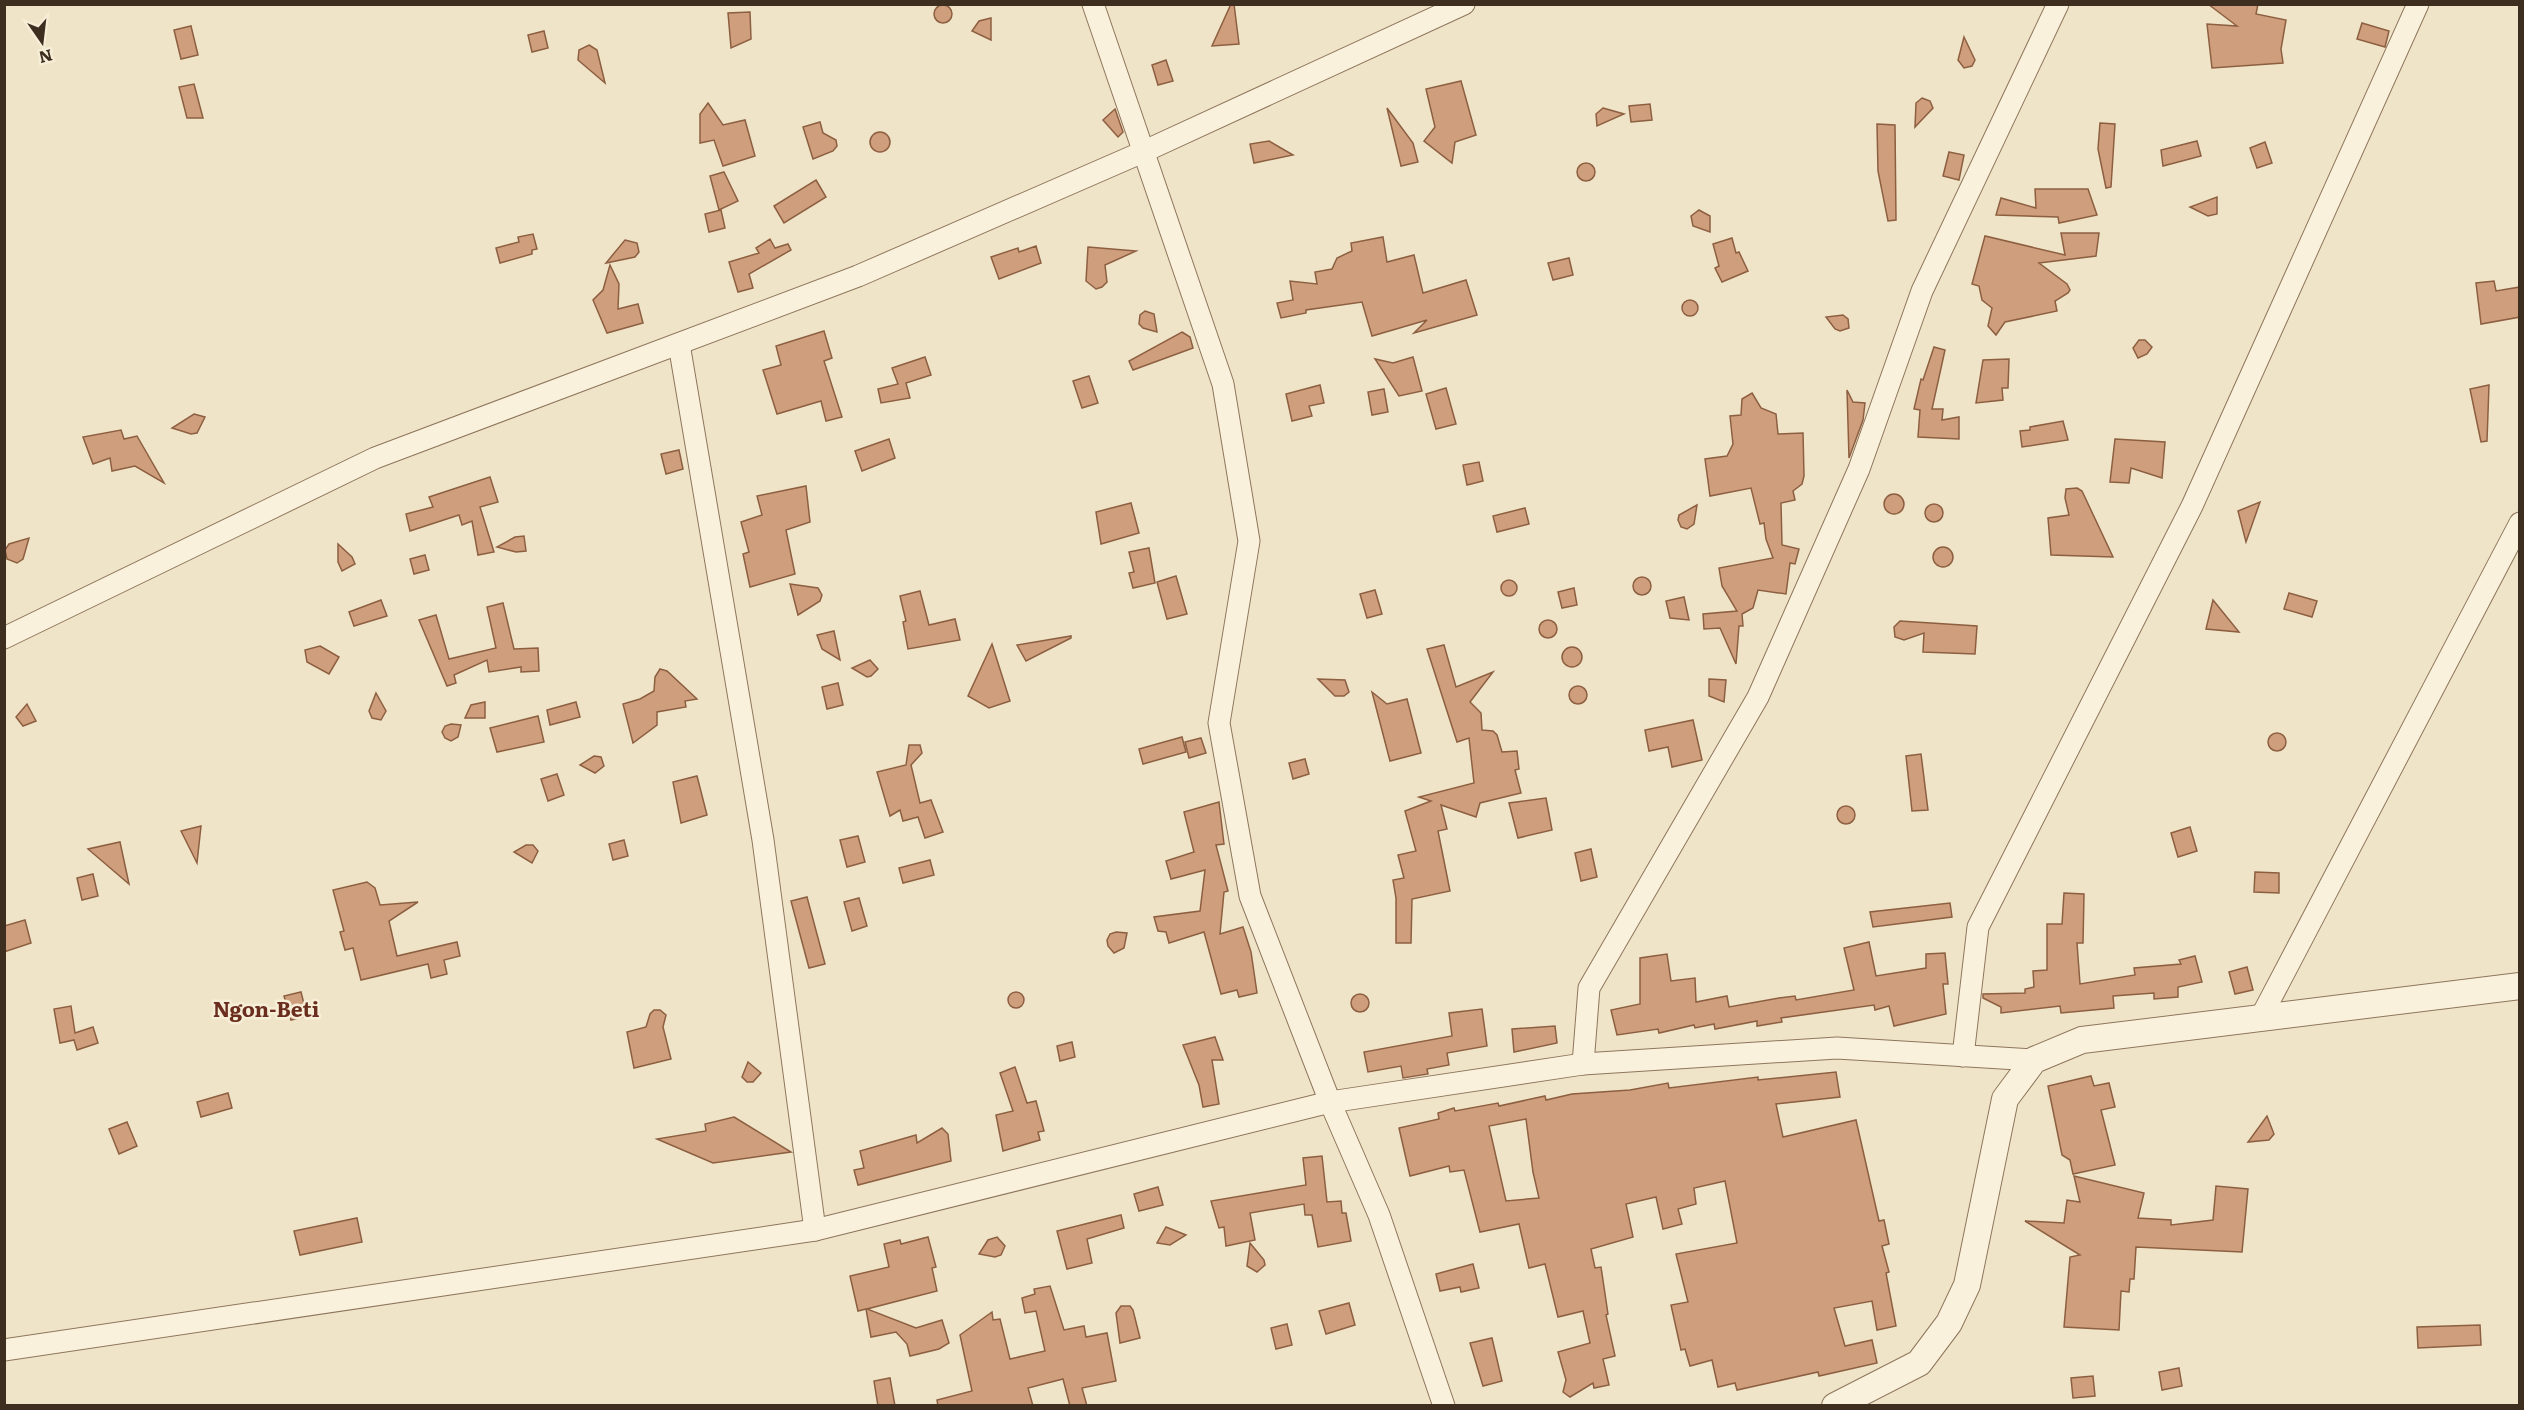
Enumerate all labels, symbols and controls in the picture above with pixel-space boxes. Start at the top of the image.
north arrow [12,12,72,72]
text: N [36,44,55,71]
district label: Ngon-Beti [213,992,320,1023]

